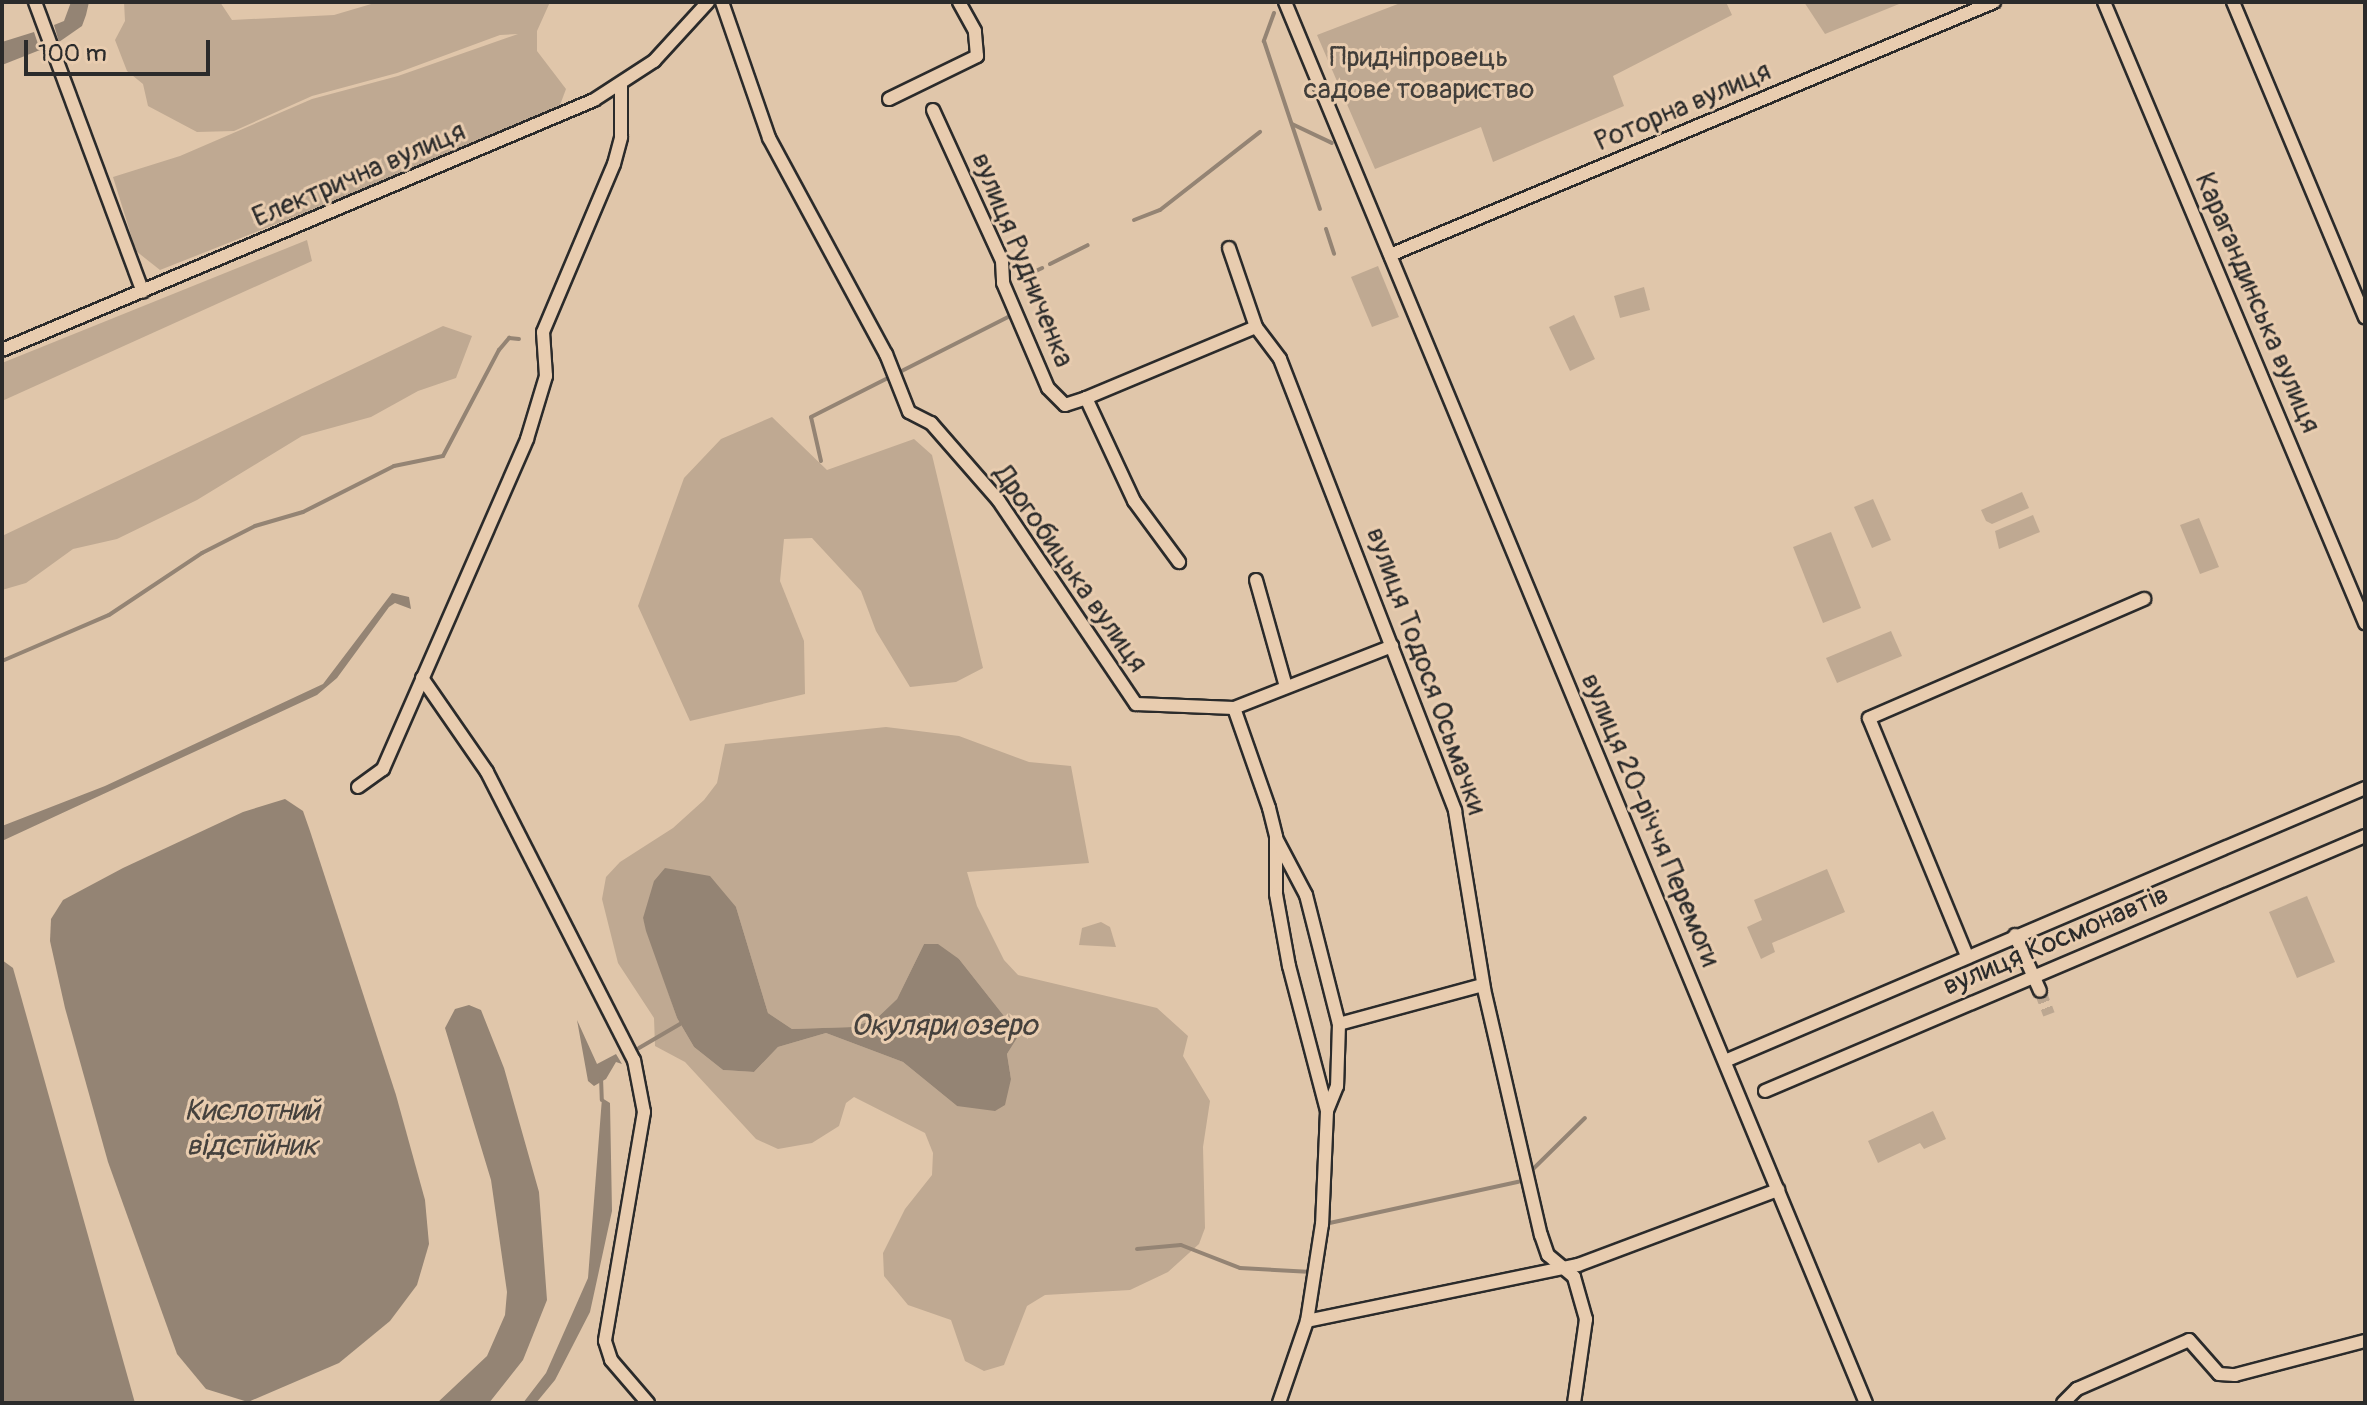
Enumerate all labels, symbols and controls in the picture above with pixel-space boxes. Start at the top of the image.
scale bar [28,24,214,74]
text: 100 m [38,39,107,68]
park label: Придніпровець садове товариство [1304,41,1534,107]
street label: Роторна вулиця [1590,55,1776,159]
street label: Електрична вулиця [247,115,471,235]
street label: вулиця Рудниченка [964,148,1080,372]
street label: Карагандинська вулиця [2187,168,2327,438]
street label: Дрогобицька вулиця [986,459,1154,679]
street label: вулиця Тодося Осьмачки [1358,523,1494,819]
street label: вулиця 20-річчя Перемоги [1573,668,1727,972]
street label: вулиця Космонавтів [1938,878,2174,1004]
water label: Окуляри озеро [851,1008,1037,1044]
water label: Кислотний відстійник [184,1093,320,1164]

